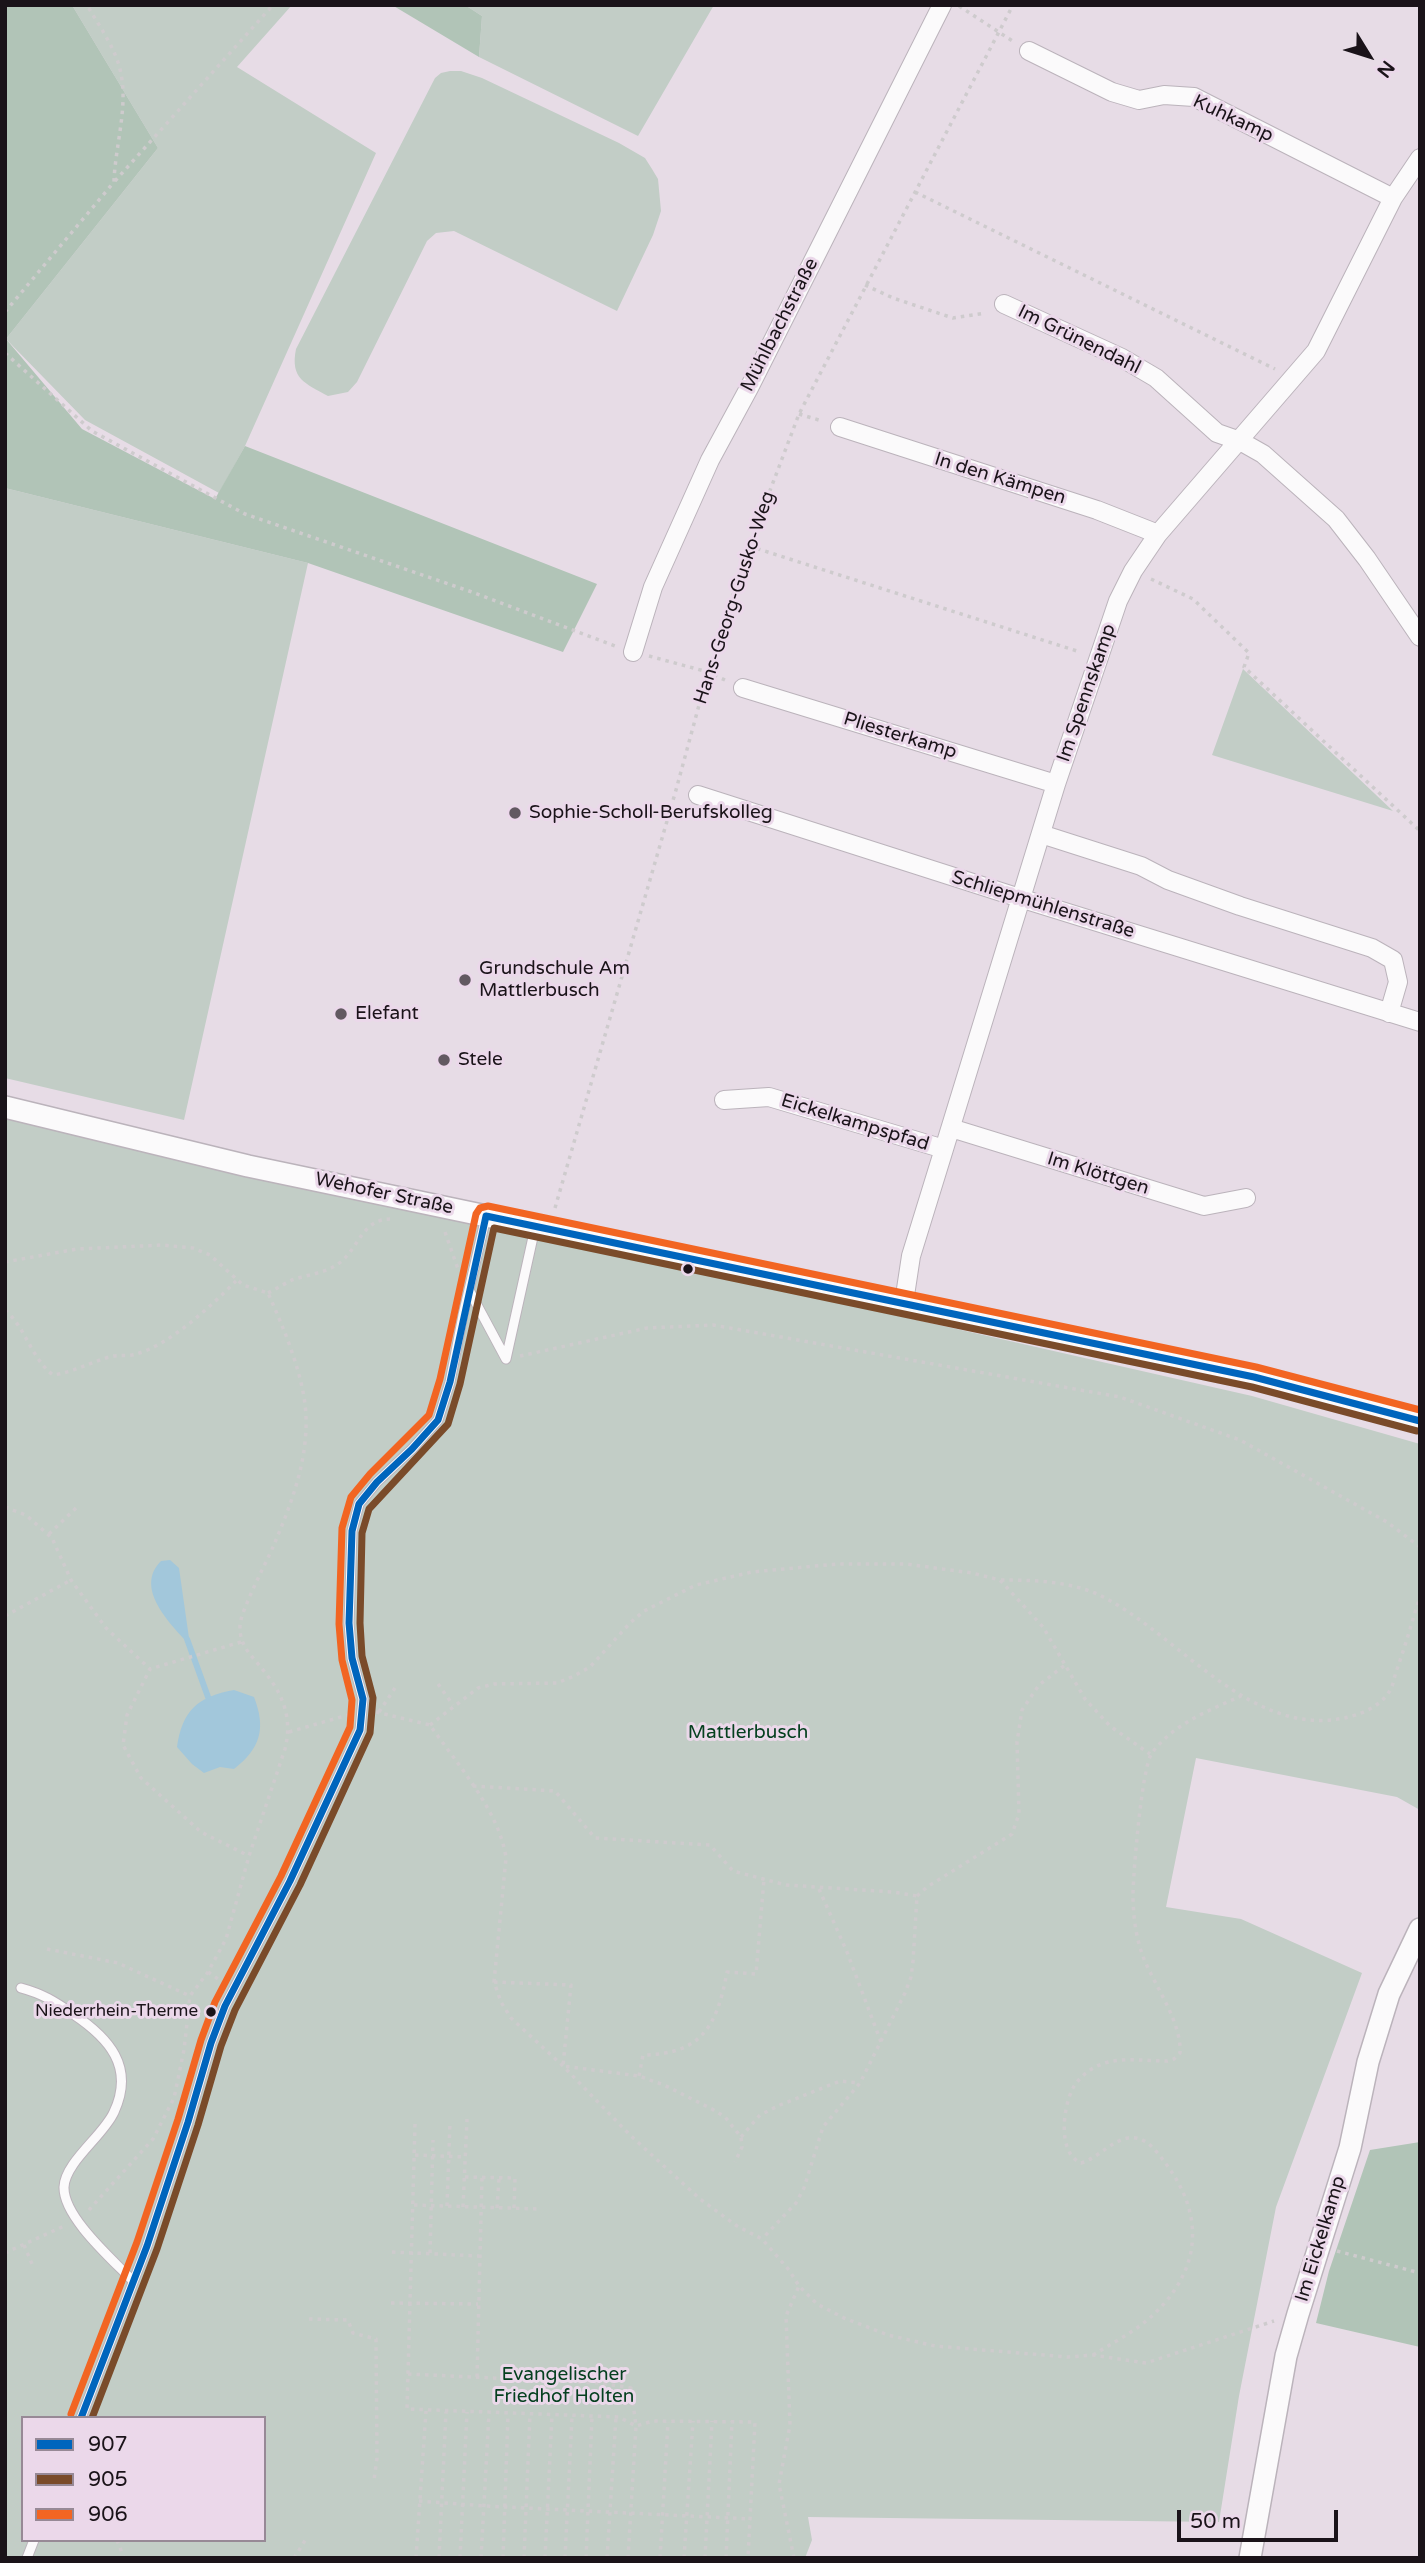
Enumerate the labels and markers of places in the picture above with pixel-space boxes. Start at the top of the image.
place label: Sophie-Scholl-Berufskolleg [529,802,773,824]
marker: Sophie-Scholl-Berufskolleg [507,805,523,821]
place label: Grundschule Am Mattlerbusch [479,958,630,1002]
marker: Grundschule Am Mattlerbusch [457,972,473,988]
place label: Elefant [355,1003,419,1025]
marker: Elefant [333,1006,349,1022]
place label: Stele [458,1049,503,1071]
marker: Stele [436,1052,452,1068]
unlabelled marker [681,1262,695,1276]
place label: Niederrhein-Therme [35,2002,198,2022]
marker: Niederrhein-Therme [204,2005,218,2019]

